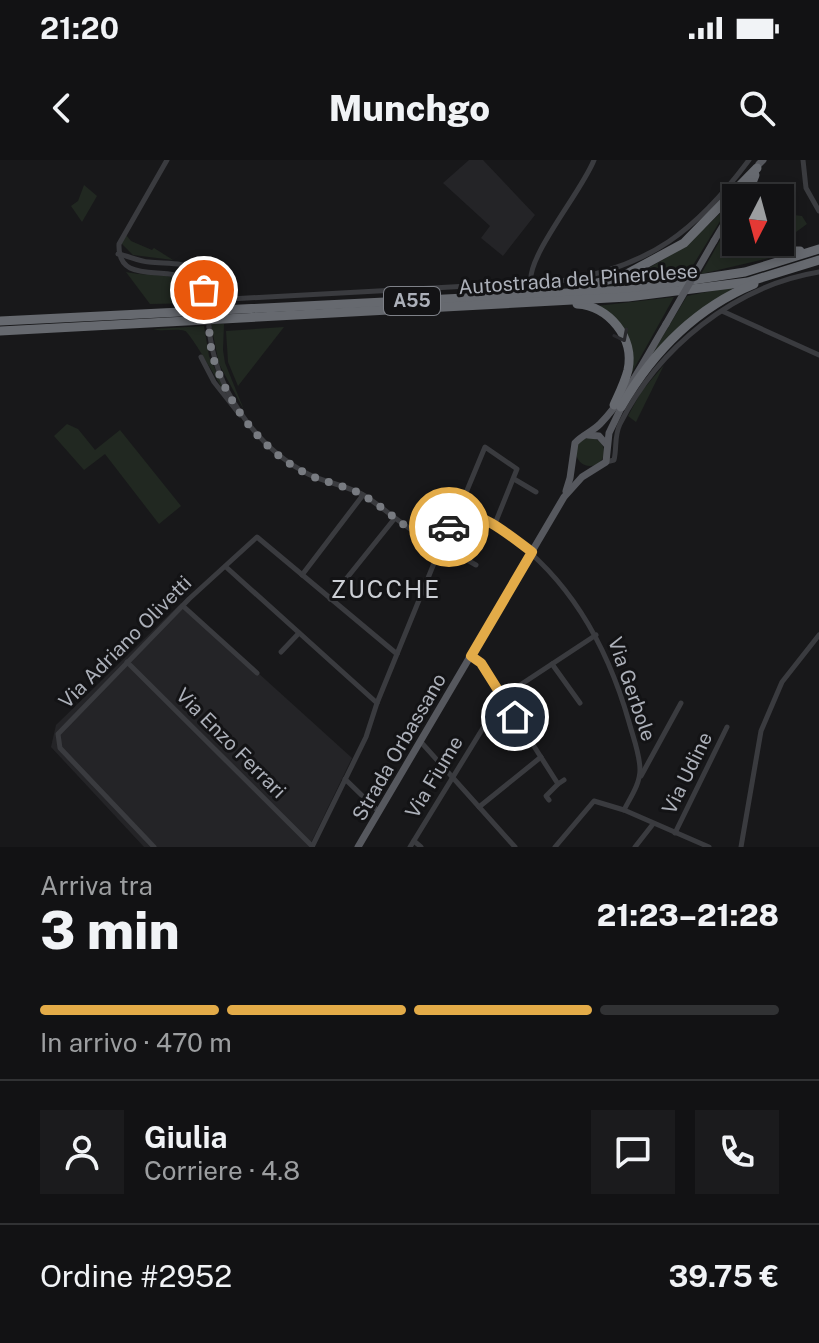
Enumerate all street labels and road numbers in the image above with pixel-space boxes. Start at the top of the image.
street label: Autostrada del Pinerolese [457,259,699,299]
road number: A55 [384,287,440,315]
street label: Via Adriano Olivetti [54,571,196,713]
street label: Via Gerbole [603,634,661,744]
street label: Strada Orbassano [347,669,451,825]
street label: Via Enzo Ferrari [171,683,291,803]
street label: Via Udine [657,728,717,818]
street label: Via Fiume [400,732,468,822]

